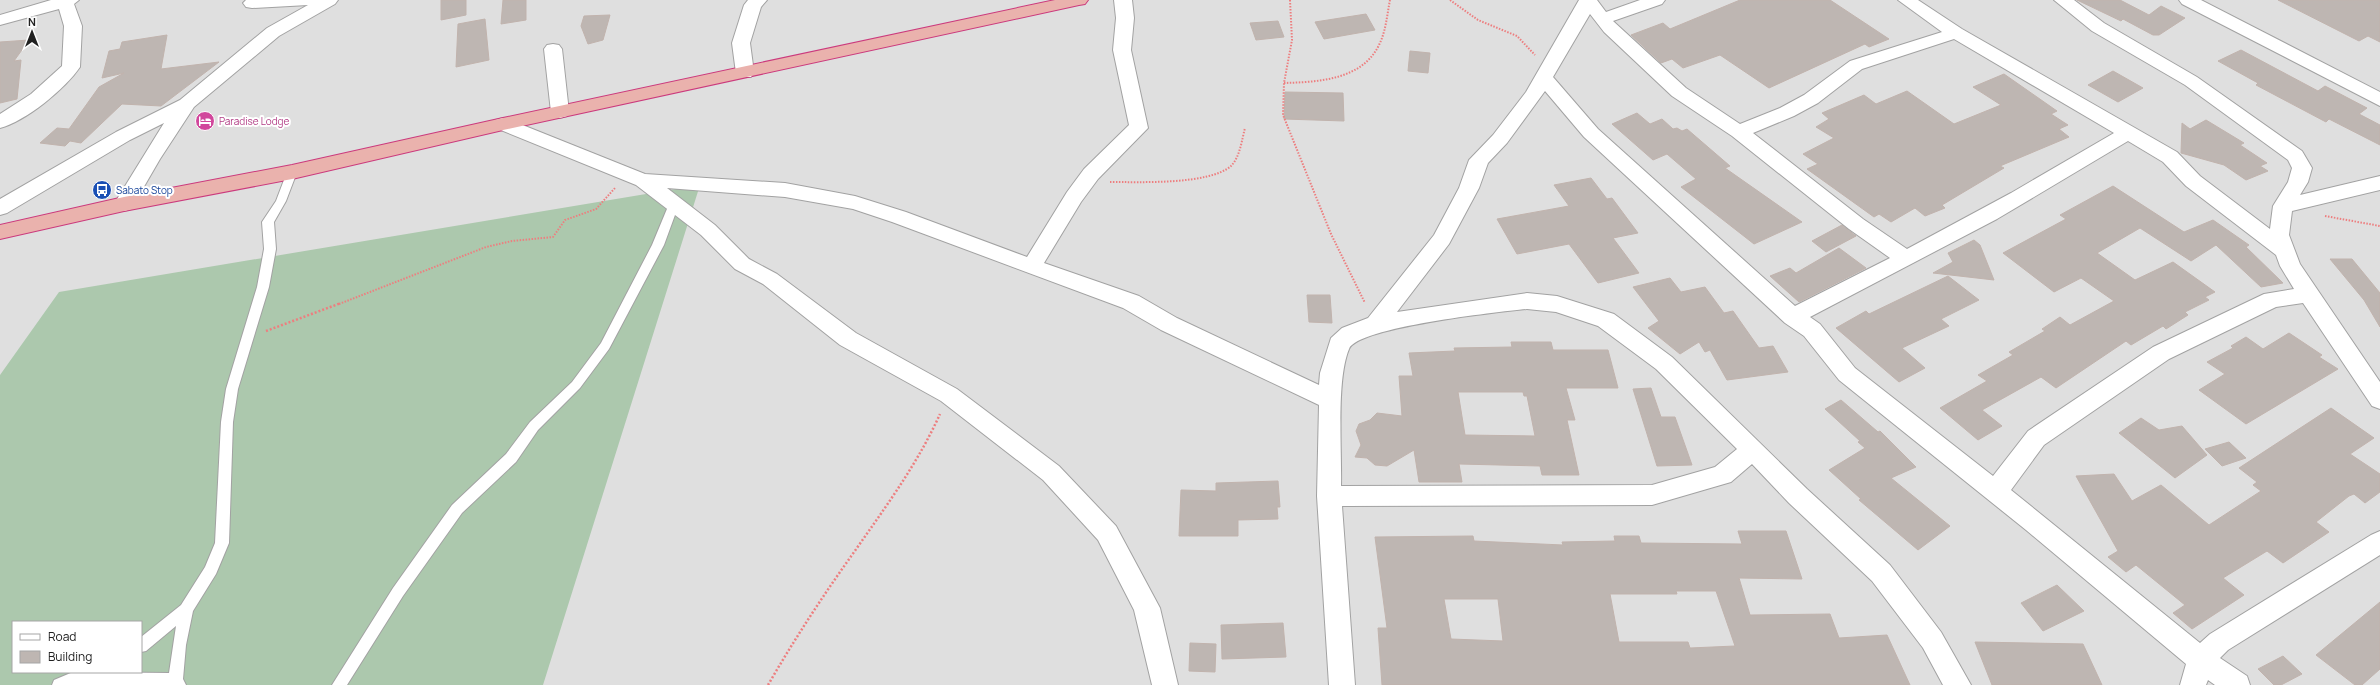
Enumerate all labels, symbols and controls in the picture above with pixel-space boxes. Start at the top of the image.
north arrow [12,12,52,52]
text: N [28,14,36,29]
hotel icon: Paradise Lodge [194,110,216,132]
place label: Paradise Lodge [219,114,290,128]
bus stop icon: Sabato Stop [91,179,113,201]
place label: Sabato Stop [116,183,173,197]
legend [12,621,142,673]
text: Road [48,628,76,645]
text: Building [48,648,92,665]

